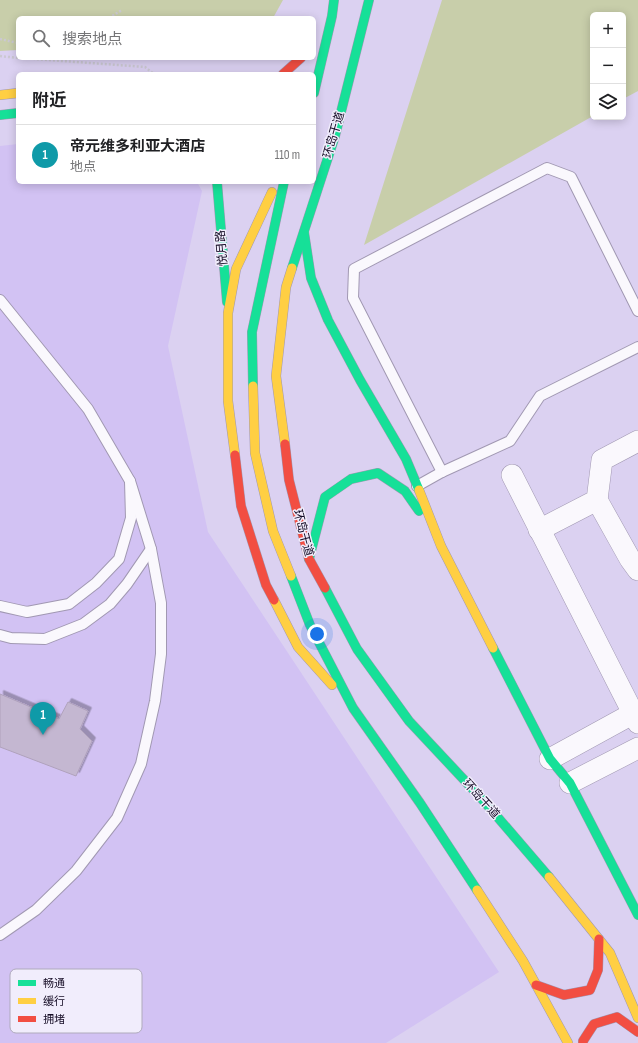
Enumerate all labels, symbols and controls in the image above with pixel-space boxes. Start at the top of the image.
map controls [590,12,626,120]
button: + [590,12,626,48]
search box [16,16,316,60]
icon: search [30,27,52,49]
text: 搜索地点 [62,30,122,49]
button: − [590,48,626,84]
button: layers [590,84,626,120]
text: 附近 [32,91,66,111]
street label: 环岛干道 [320,110,348,160]
text: 帝元维多利亚大酒店 [70,137,205,156]
text: 1 [42,147,48,163]
text: 110 m [275,147,300,163]
text: 地点 [70,159,96,175]
street label: 悦月路 [213,229,231,267]
street label: 环岛干道 [290,508,316,558]
your location [307,624,327,644]
pin: 1 [30,702,56,735]
street label: 环岛干道 [459,776,503,822]
legend [10,969,142,1033]
text: 畅通 [43,977,65,990]
text: 缓行 [43,995,65,1008]
text: 拥堵 [43,1013,65,1026]

